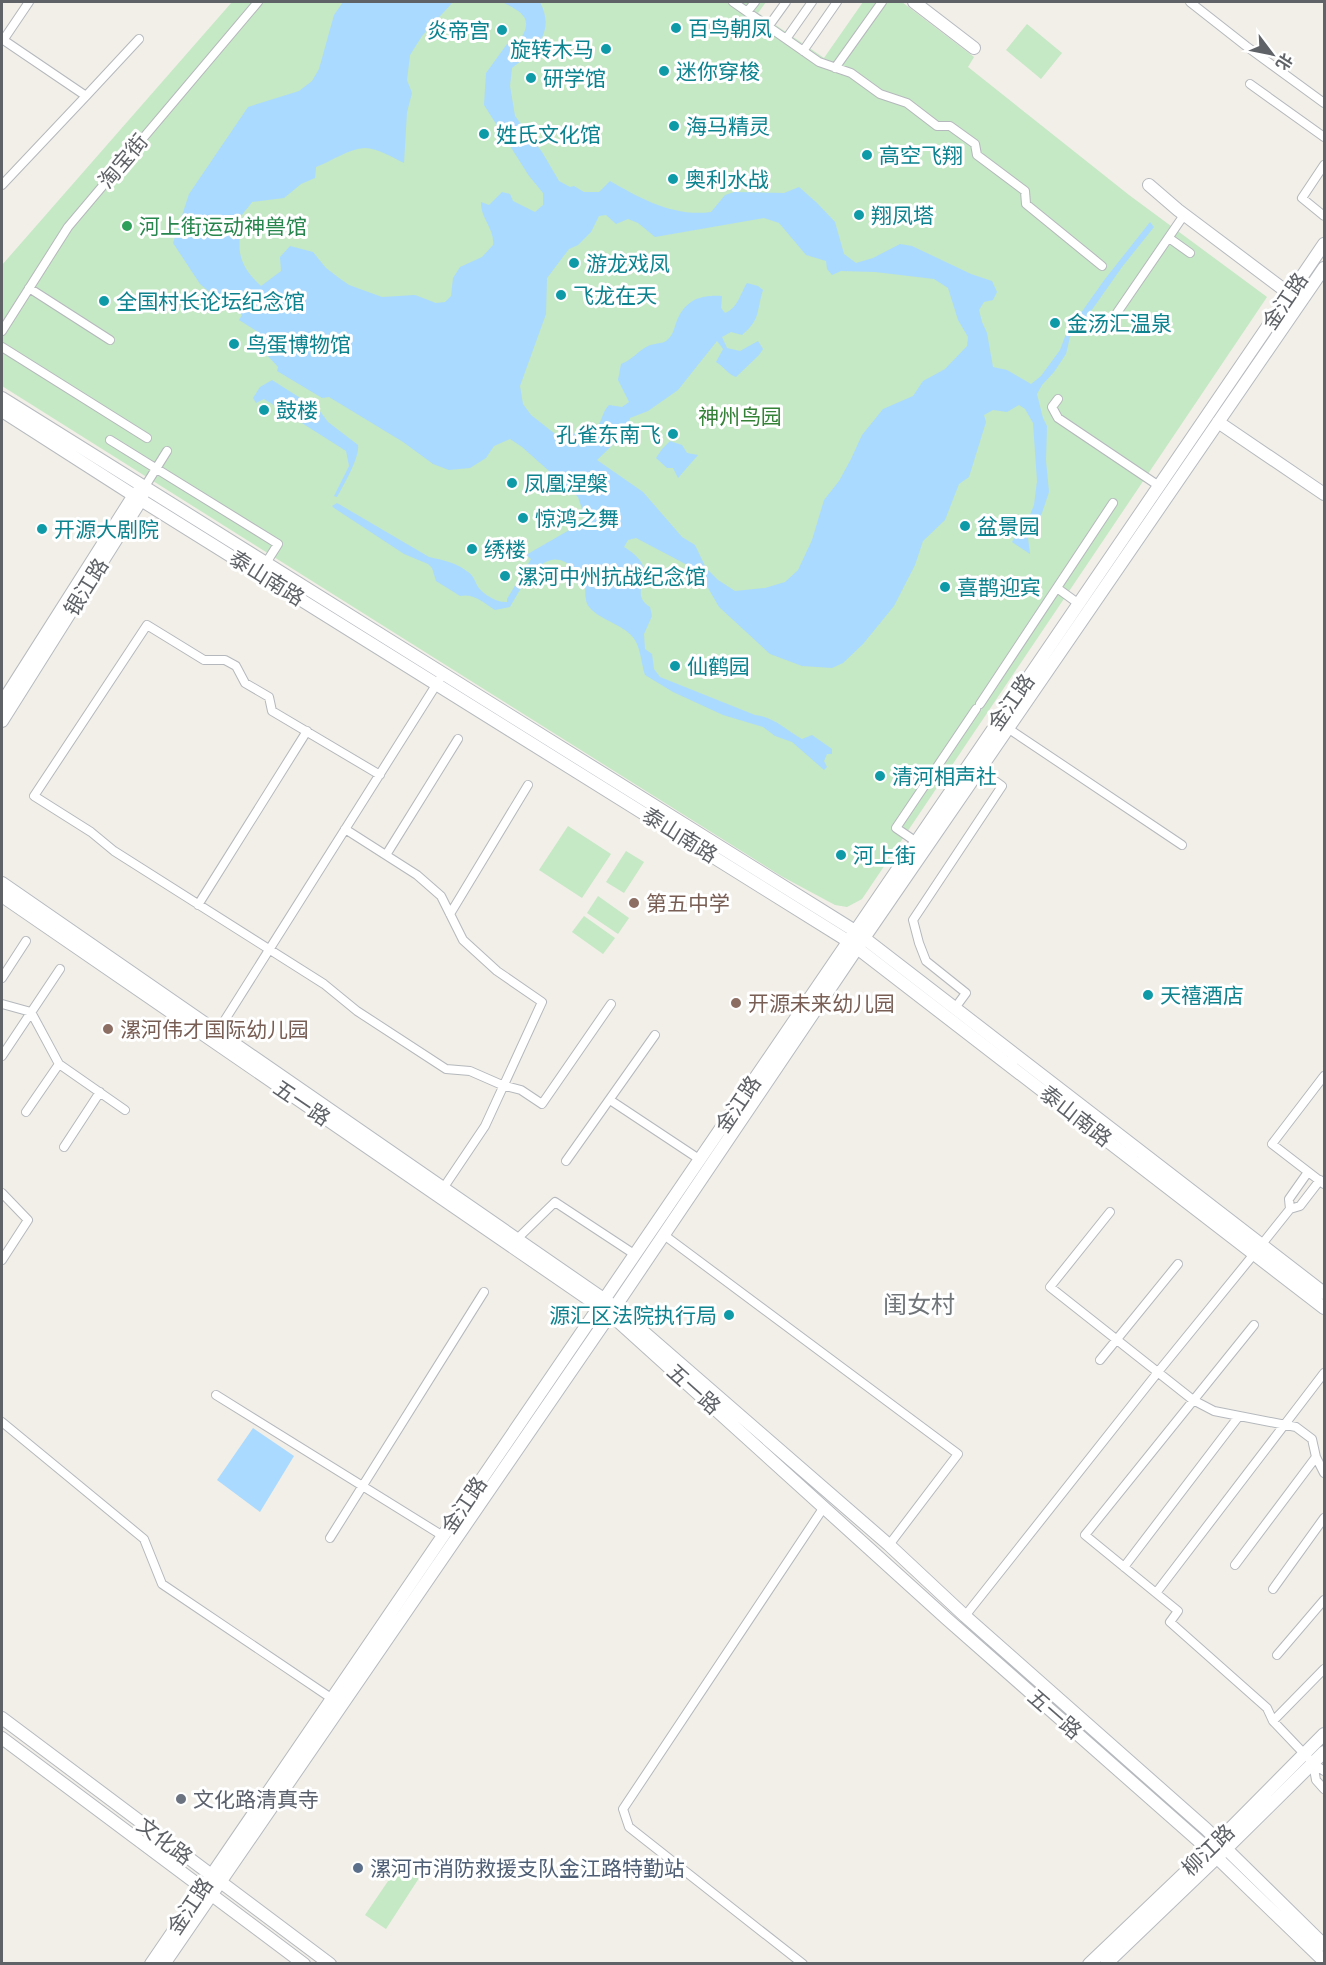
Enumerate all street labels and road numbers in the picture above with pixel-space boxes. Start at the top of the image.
street label: 淘宝街 [93,129,153,193]
street label: 金江路 [1257,268,1313,334]
street label: 泰山南路 [225,545,309,611]
street label: 银江路 [59,554,113,620]
street label: 金江路 [983,669,1039,735]
street label: 泰山南路 [638,802,722,868]
street label: 金江路 [710,1071,766,1137]
street label: 五一路 [269,1075,335,1131]
street label: 泰山南路 [1035,1080,1117,1152]
street label: 五一路 [662,1359,726,1419]
street label: 金江路 [436,1472,492,1538]
street label: 五一路 [1023,1684,1087,1744]
street label: 文化路 [132,1812,198,1870]
street label: 柳江路 [1177,1819,1239,1881]
street label: 金江路 [162,1873,218,1939]

